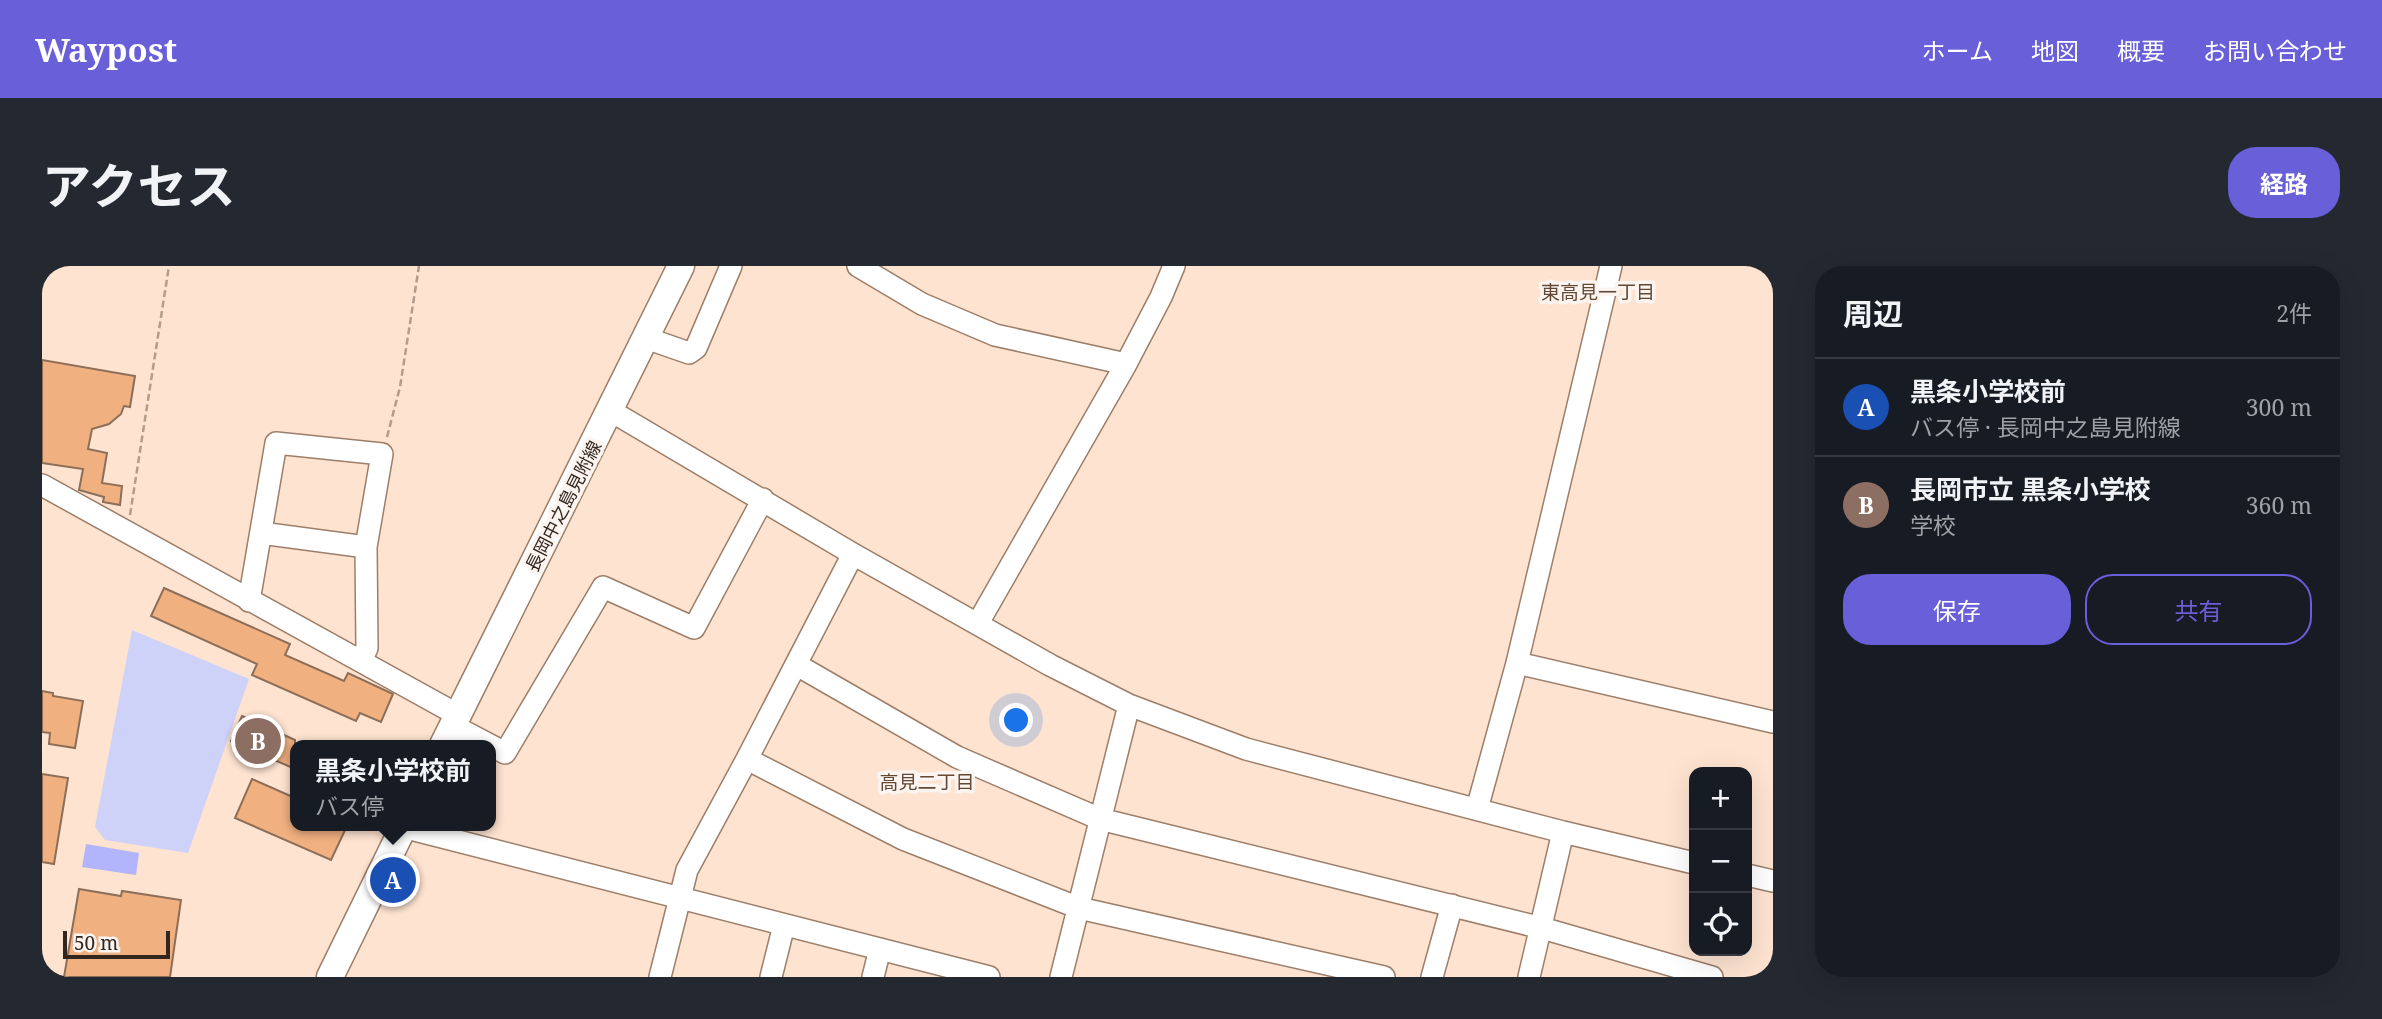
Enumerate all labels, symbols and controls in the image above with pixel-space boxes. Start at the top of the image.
text: Waypost [35,27,177,72]
text: ホーム [1922,34,1993,67]
text: 地図 [2031,34,2079,67]
text: 概要 [2117,34,2165,67]
text: お問い合わせ [2203,34,2347,67]
button: 経路 [2228,147,2340,218]
text: アクセス [42,152,236,218]
district label: 東高見一丁目 [1541,279,1655,305]
text: 周辺 [1843,293,1903,334]
text: 2件 [2276,297,2312,329]
text: 黒条小学校前 [1910,373,2066,409]
text: A [1857,391,1875,423]
text: 300 m [2246,391,2312,423]
text: バス停 · 長岡中之島見附線 [1910,411,2181,443]
street label: 長岡中之島見附線 [520,436,606,576]
text: 長岡市立 黒条小学校 [1910,471,2151,507]
text: B [1858,489,1874,521]
text: 360 m [2246,489,2312,521]
text: 学校 [1910,509,1956,541]
button: 保存 [1843,574,2071,645]
button: 共有 [2085,574,2312,645]
your location [999,703,1033,737]
pin: B [235,715,281,767]
popup [290,740,496,831]
text: 黒条小学校前 [315,752,471,788]
map controls [1689,767,1752,956]
button: + [1689,767,1752,830]
district label: 高見二丁目 [879,769,975,795]
text: バス停 [315,790,384,822]
button: − [1689,830,1752,893]
pin: A [370,854,416,906]
button: locate [1689,893,1752,956]
scale bar [63,928,170,960]
text: 50 m [74,930,118,956]

